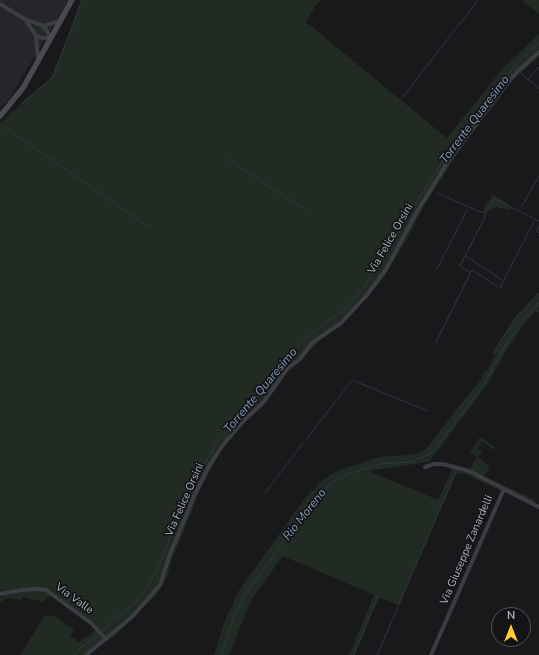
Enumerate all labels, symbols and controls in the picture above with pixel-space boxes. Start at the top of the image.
water label: Torrente Quaresimo [437,73,513,167]
street label: Via Felice Orsini [366,202,416,276]
water label: Torrente Quaresimo [221,346,301,436]
street label: Via Felice Orsini [163,461,207,539]
water label: Rio Moreno [280,486,330,544]
street label: Via Giuseppe Zanardelli [438,493,496,607]
street label: Via Valle [52,581,96,617]
north arrow [491,607,531,647]
text: N [507,608,515,623]

